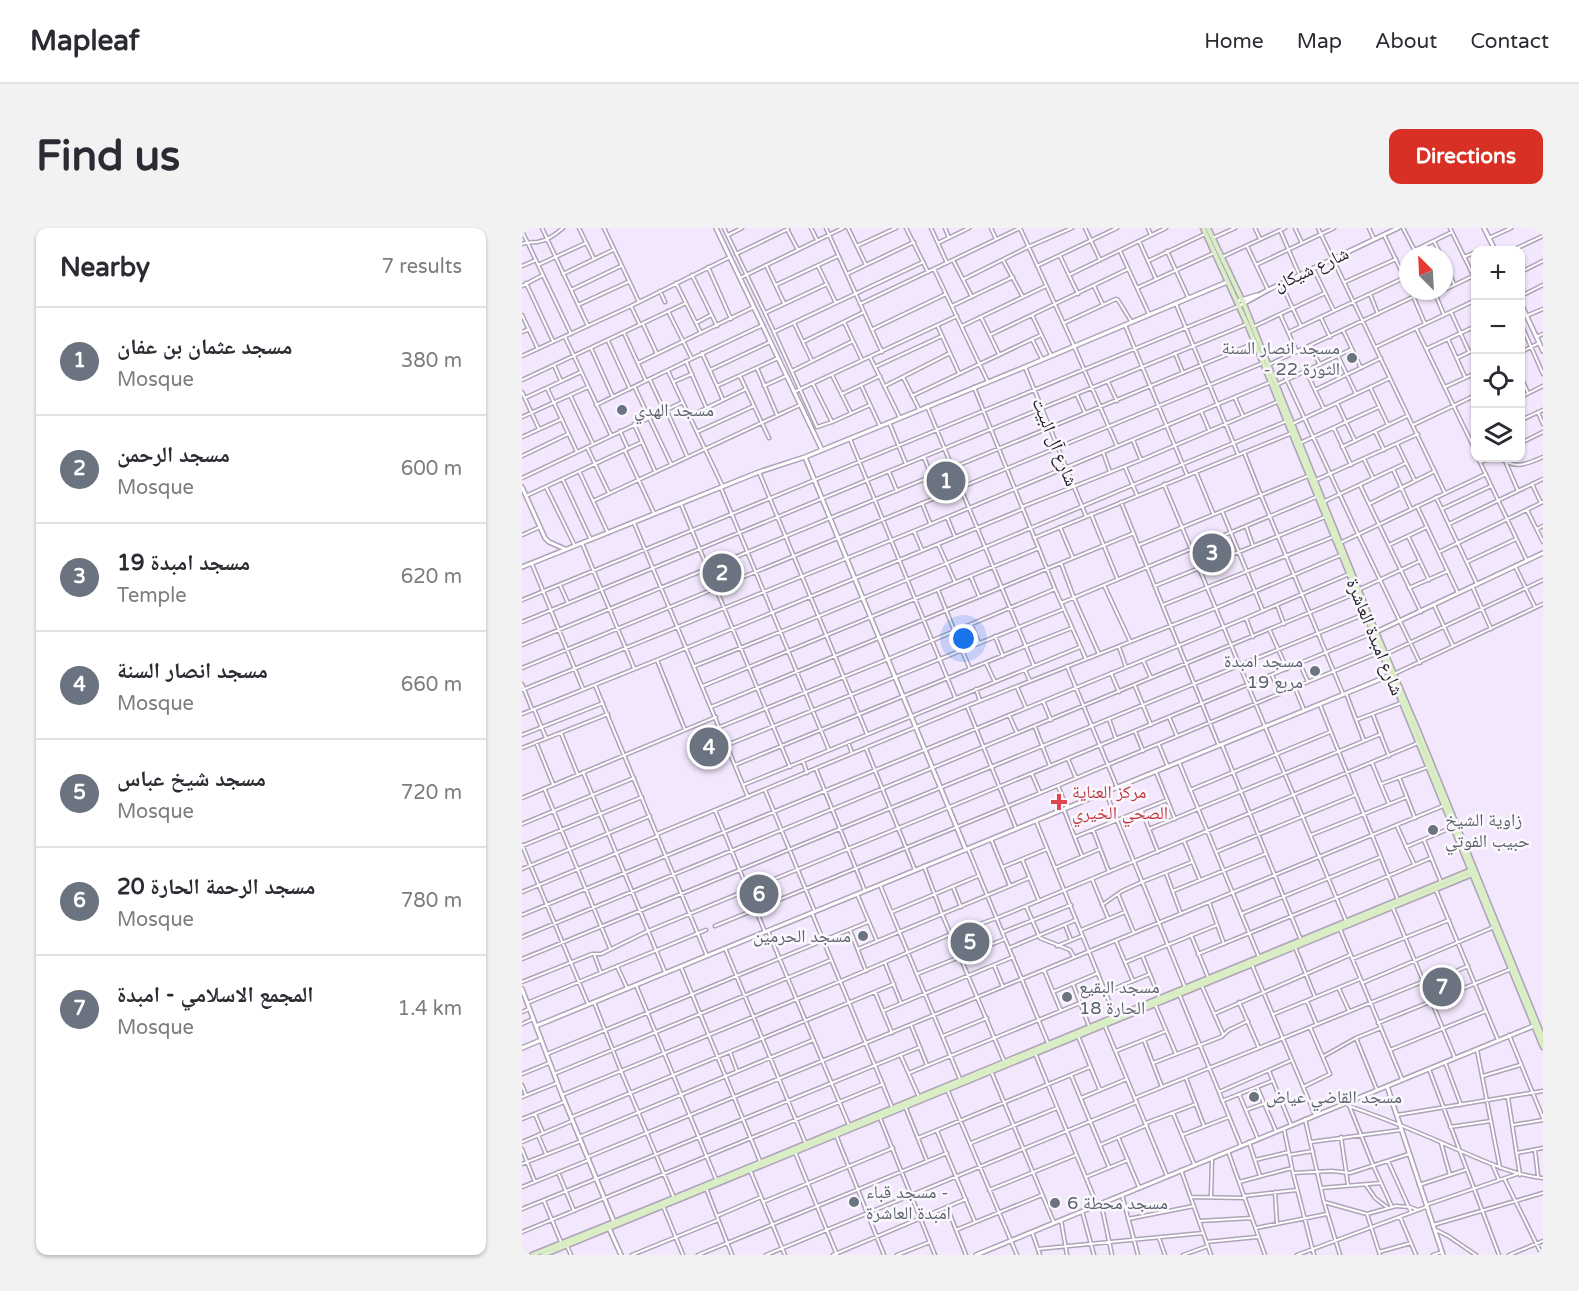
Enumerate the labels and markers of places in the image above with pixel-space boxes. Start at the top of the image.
place label: مسجد انصار السنة - الثورة 22 [1222,337,1340,380]
marker: مسجد انصار السنة - الثورة 22 [1345,351,1359,365]
place label: مسجد الهدي [634,399,714,425]
marker: مسجد الهدي [615,403,629,417]
pin: 1 [926,458,966,504]
pin: 3 [1192,530,1232,576]
pin: 2 [702,550,742,596]
place label: مسجد امبدة مربع 19 [1224,650,1303,694]
marker: مسجد امبدة مربع 19 [1308,664,1322,678]
pin: 4 [690,724,729,770]
place label: مركز العناية الصحي الخيري [1072,781,1168,828]
marker: مركز العناية الصحي الخيري [1050,793,1068,811]
place label: زاوية الشيخ حبيب الفوتي [1445,809,1530,856]
marker: زاوية الشيخ حبيب الفوتي [1426,823,1440,837]
pin: 6 [740,872,778,916]
pin: 5 [950,920,990,964]
place label: مسجد الحرمين [753,925,851,947]
marker: مسجد الحرمين [856,929,870,943]
pin: 7 [1422,964,1462,1010]
place label: مسجد البقيع الحارة 18 [1079,976,1160,1019]
marker: مسجد البقيع الحارة 18 [1060,990,1074,1004]
place label: مسجد القاضي عياض [1266,1086,1402,1112]
marker: مسجد القاضي عياض [1247,1090,1261,1104]
place label: مسجد قباء - امبدة العاشرة [866,1181,951,1224]
place label: مسجد محطة 6 [1067,1192,1168,1214]
marker: مسجد قباء - امبدة العاشرة [847,1195,861,1209]
marker: مسجد محطة 6 [1048,1196,1062,1210]

